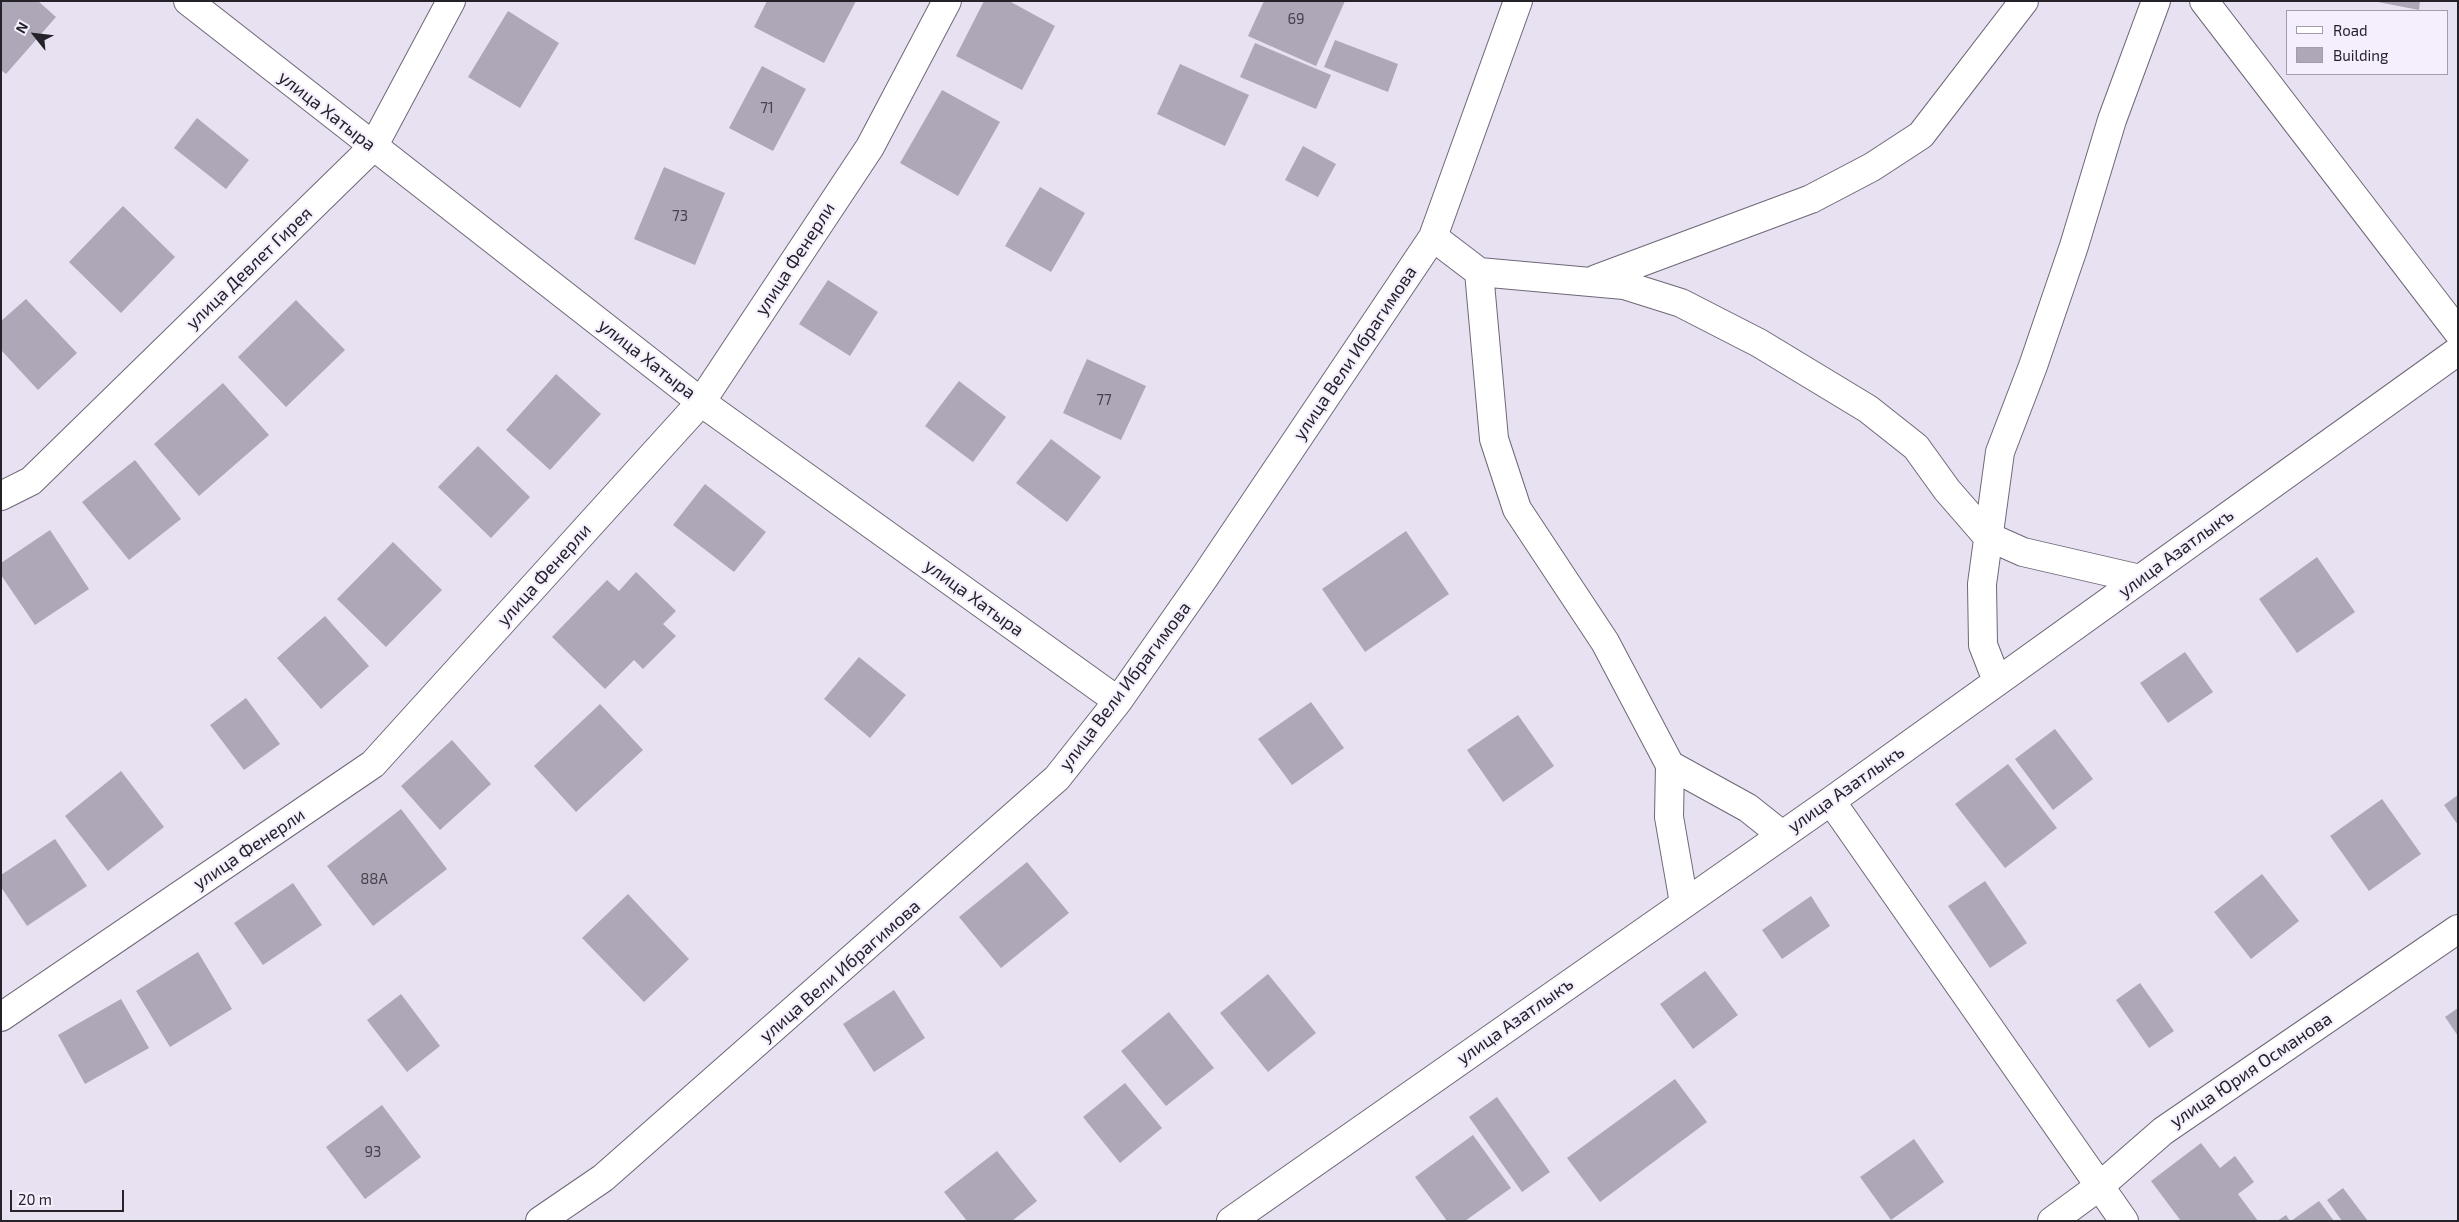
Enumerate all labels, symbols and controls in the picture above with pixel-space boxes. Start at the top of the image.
north arrow [10,10,60,60]
house number: 69 [1287,10,1305,28]
legend [2286,10,2449,75]
text: N [12,19,31,36]
text: Road [2333,21,2368,39]
text: Building [2333,46,2388,64]
street label: улица Хатыра [274,66,380,156]
house number: 71 [760,99,774,117]
street label: улица Фенерли [750,199,840,319]
street label: улица Девлет Гирея [181,202,317,334]
house number: 73 [672,207,688,225]
street label: улица Вели Ибрагимова [1289,262,1421,444]
street label: улица Хатыра [594,314,700,404]
house number: 77 [1096,391,1112,409]
street label: улица Азатлыкъ [2114,504,2238,602]
street label: улица Фенерли [492,519,596,631]
street label: улица Хатыра [920,555,1028,641]
street label: улица Вели Ибрагимова [1055,597,1195,775]
street label: улица Азатлыкъ [1784,741,1908,837]
street label: улица Фенерли [189,804,309,894]
house number: 88А [360,870,388,888]
street label: улица Вели Ибрагимова [755,895,925,1047]
street label: улица Азатлыкъ [1453,973,1577,1069]
street label: улица Юрия Османова [2166,1008,2336,1132]
house number: 93 [365,1143,381,1161]
scale bar [12,1180,126,1212]
text: 20 m [18,1190,52,1208]

